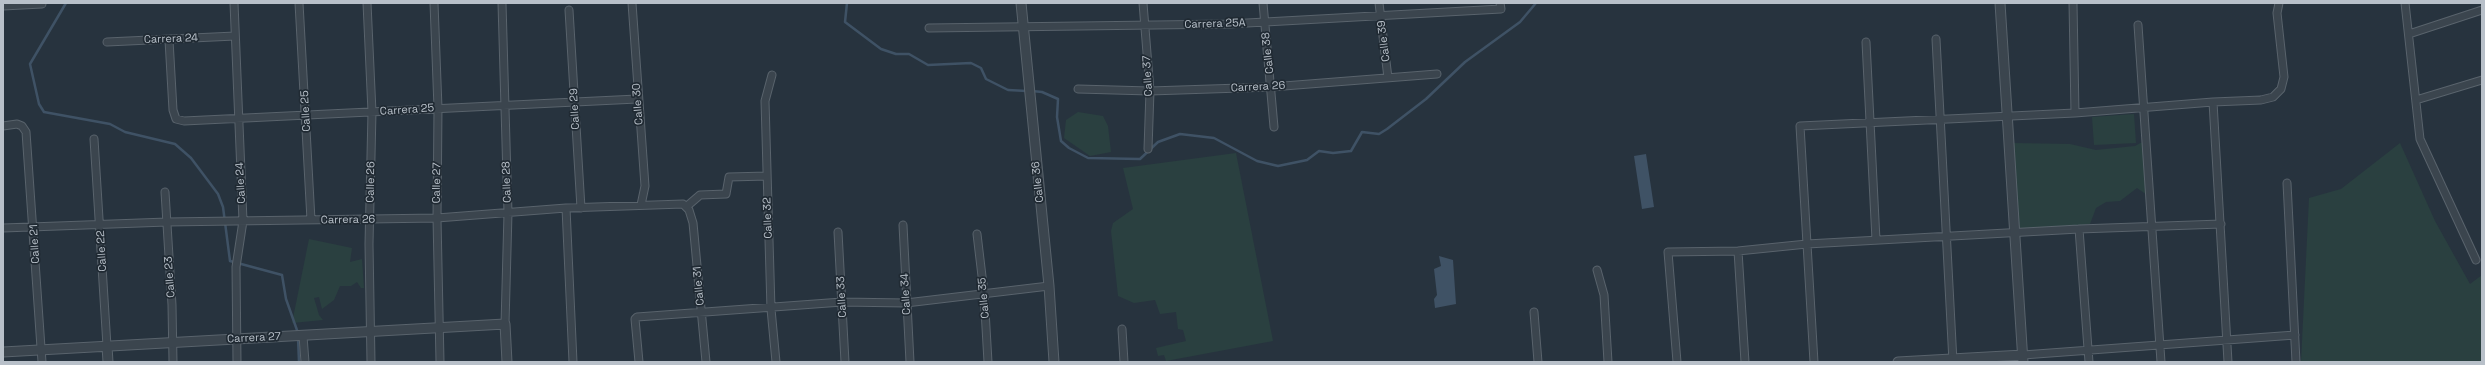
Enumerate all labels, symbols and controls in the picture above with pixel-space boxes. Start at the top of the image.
street label: Carrera 25A [1184,16,1246,32]
street label: Calle 39 [1375,20,1393,62]
street label: Carrera 24 [144,31,198,47]
street label: Calle 38 [1259,32,1277,74]
street label: Calle 37 [1140,55,1156,97]
street label: Carrera 26 [1230,79,1286,95]
street label: Calle 30 [630,83,646,125]
street label: Calle 29 [567,88,583,130]
street label: Calle 25 [298,90,314,132]
street label: Carrera 25 [379,102,435,118]
street label: Calle 26 [364,161,378,203]
street label: Calle 28 [500,161,514,203]
street label: Calle 36 [1029,161,1047,203]
street label: Calle 24 [233,162,249,204]
street label: Calle 27 [430,162,444,204]
street label: Calle 32 [761,197,775,239]
street label: Carrera 26 [321,213,375,227]
street label: Calle 21 [27,224,43,264]
street label: Calle 22 [94,230,110,272]
street label: Calle 23 [162,256,178,298]
street label: Calle 31 [691,266,707,306]
street label: Calle 34 [898,273,914,315]
street label: Calle 33 [834,276,850,318]
street label: Calle 35 [976,277,992,319]
street label: Carrera 27 [227,330,281,346]

